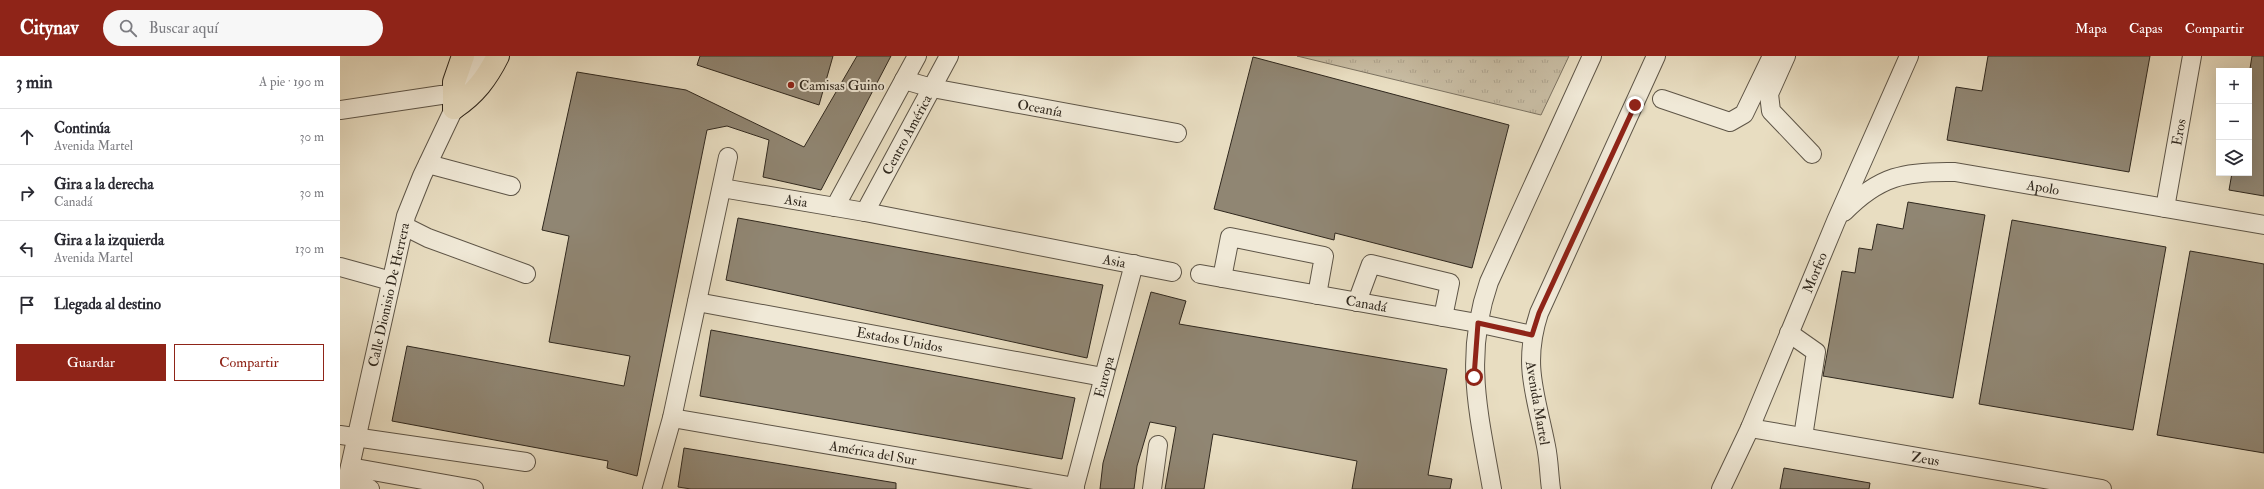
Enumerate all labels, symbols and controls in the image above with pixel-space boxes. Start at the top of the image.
search box [103,10,383,46]
text: Citynav [20,16,79,40]
icon: search [117,17,139,39]
text: Buscar aquí [149,19,218,38]
text: Mapa [2075,20,2107,37]
text: Capas [2129,20,2163,37]
text: Compartir [2185,20,2244,37]
map controls [2216,68,2252,176]
button: + [2216,68,2252,104]
text: 3 min [16,72,53,93]
text: A pie · 190 m [259,74,324,90]
place label: Camisas Guino [799,77,885,94]
marker: Camisas Guino [786,80,796,90]
street label: Centro América [879,92,936,178]
street label: Oceanía [1016,96,1064,121]
route end [1626,96,1644,114]
button: − [2216,104,2252,140]
street label: Eros [2168,117,2190,147]
text: Continúa [54,119,110,138]
icon: ahead [16,126,38,148]
text: 30 m [300,129,324,145]
text: Avenida Martel [54,138,133,154]
button: layers [2216,140,2252,176]
text: Gira a la derecha [54,175,154,194]
street label: Apolo [2024,176,2061,199]
icon: right [16,182,38,204]
text: 30 m [300,185,324,201]
street label: Asia [782,190,809,211]
text: Canadá [54,194,93,210]
street label: Calle Dionisio De Herrera [365,221,413,369]
text: Gira a la izquierda [54,231,164,250]
icon: left [16,238,38,260]
text: 130 m [295,241,324,257]
text: Avenida Martel [54,250,133,266]
street label: Asia [1100,250,1127,272]
street label: Morfeo [1799,250,1831,295]
street label: Canadá [1344,292,1389,316]
icon: arrive [16,294,38,316]
text: Llegada al destino [54,295,161,314]
street label: Estados Unidos [855,324,944,356]
button: Guardar [16,344,166,381]
button: Compartir [174,344,324,381]
street label: Europa [1091,354,1118,400]
street label: Avenida Martel [1522,359,1553,447]
route start [1465,368,1483,386]
street label: América del Sur [827,437,919,469]
street label: Zeus [1910,448,1941,470]

